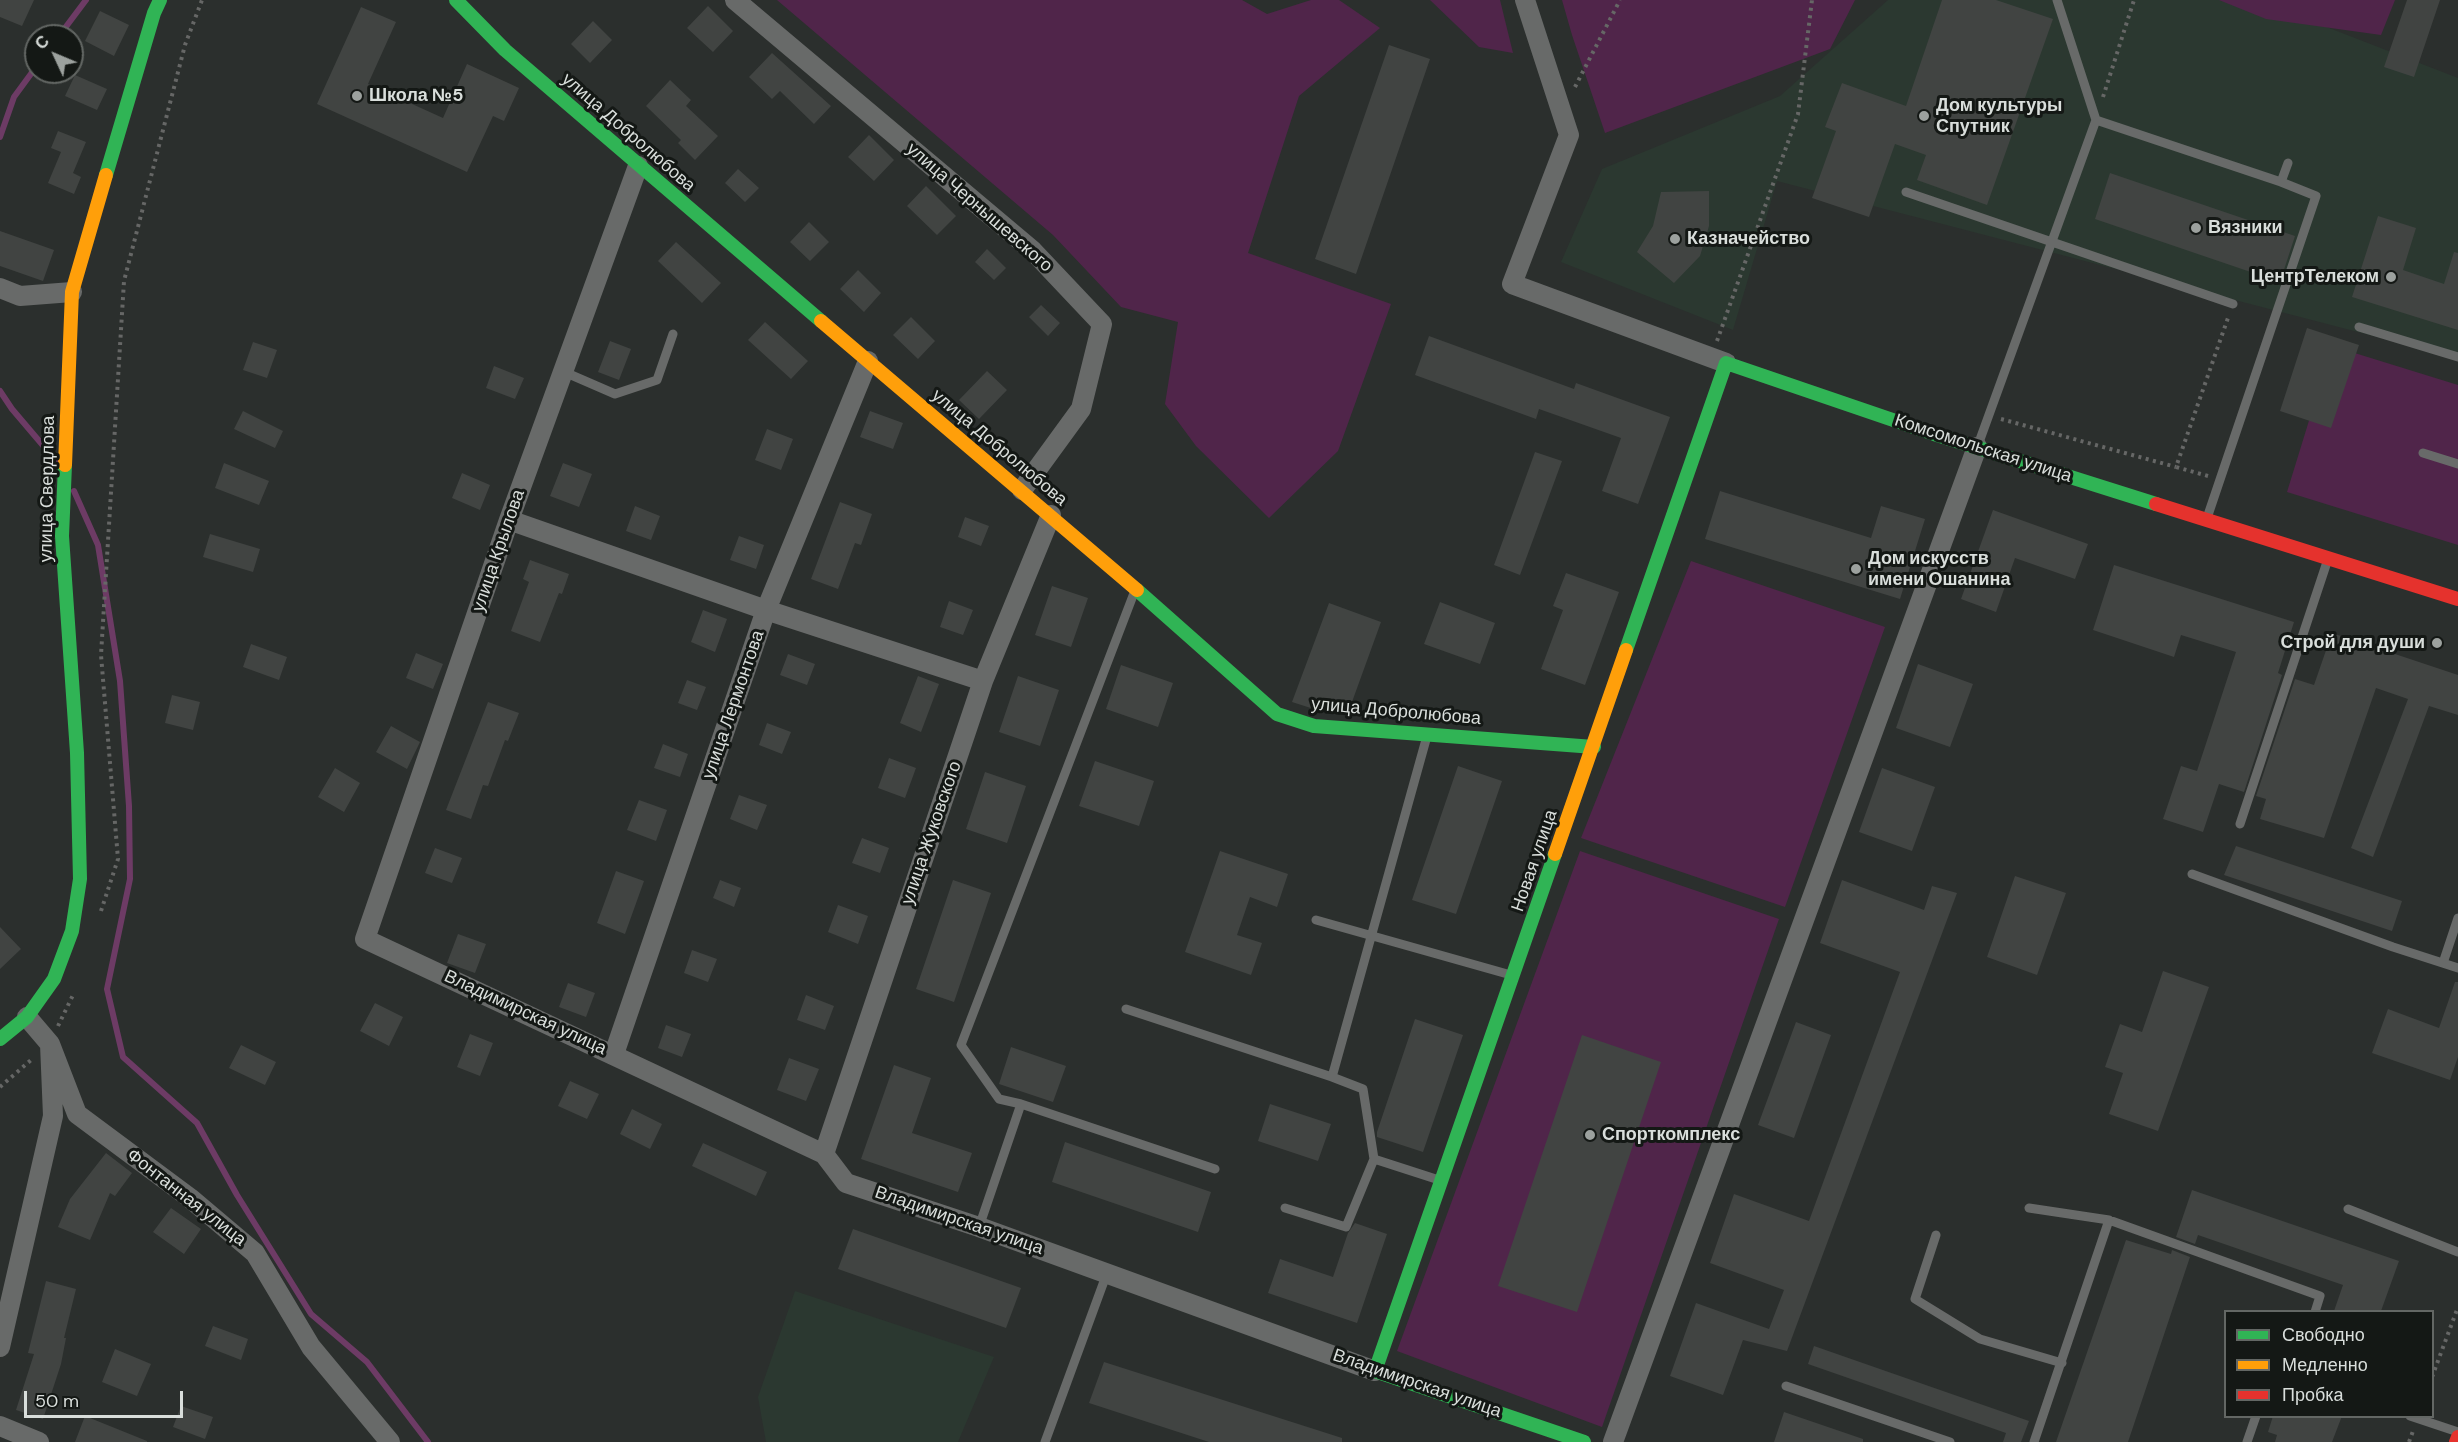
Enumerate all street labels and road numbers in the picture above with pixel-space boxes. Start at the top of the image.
street label: улица Добролюбова [557,69,699,197]
street label: улица Чернышевского [902,139,1056,277]
street label: улица Добролюбова [927,385,1071,511]
street label: Комсомольская улица [1892,410,2074,488]
street label: улица Свердлова [36,415,60,563]
street label: улица Крылова [468,487,530,615]
street label: улица Лермонтова [698,628,770,782]
street label: улица Добролюбова [1310,694,1482,730]
street label: улица Жуковского [897,758,967,908]
street label: Новая улица [1507,807,1563,915]
street label: Владимирская улица [440,966,610,1060]
street label: Фонтанная улица [122,1145,250,1251]
street label: Владимирская улица [872,1182,1046,1260]
street label: Владимирская улица [1330,1345,1504,1423]

